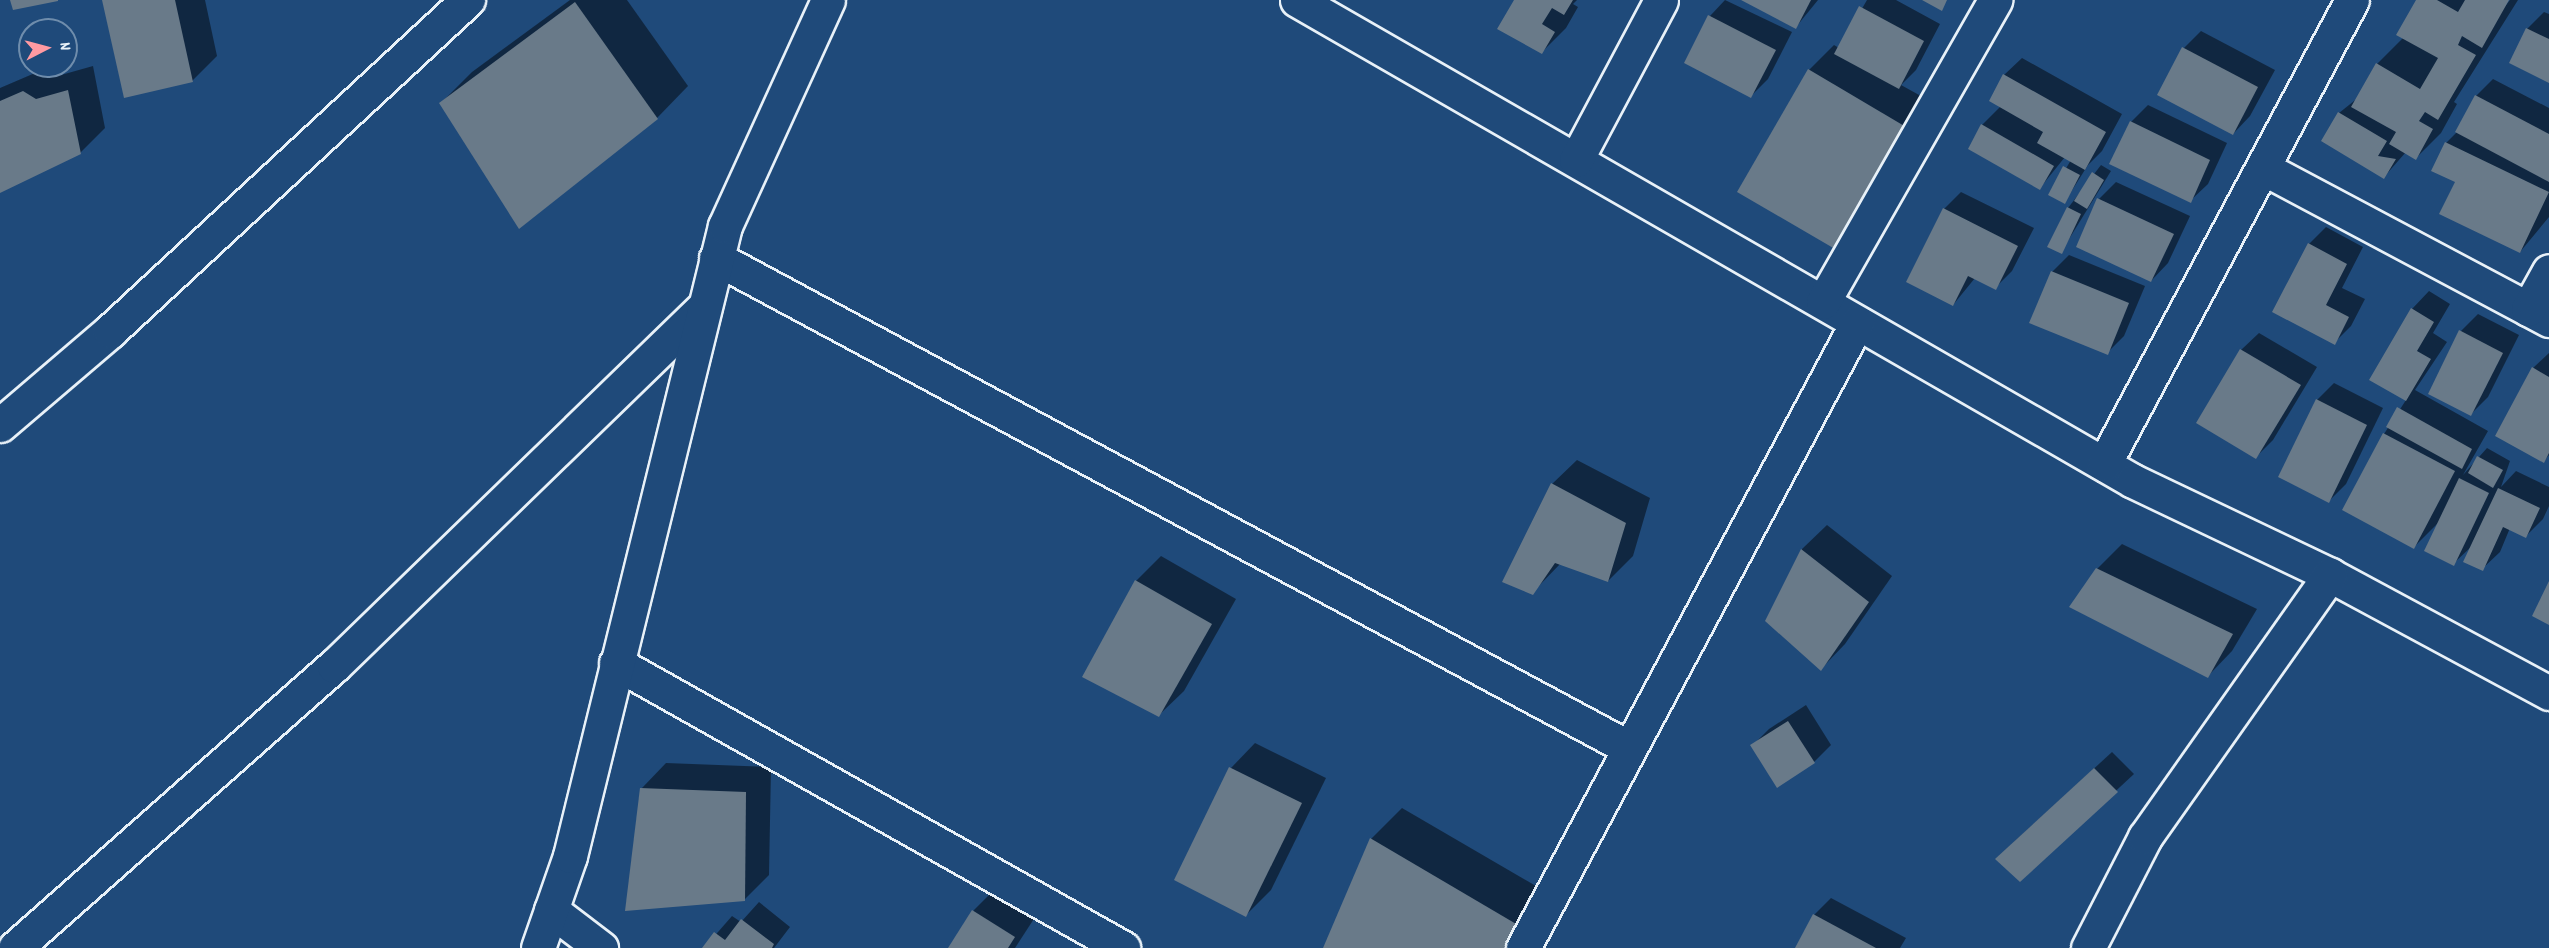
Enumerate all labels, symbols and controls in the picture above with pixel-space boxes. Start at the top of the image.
north arrow [18,18,78,78]
text: N [53,41,76,51]

